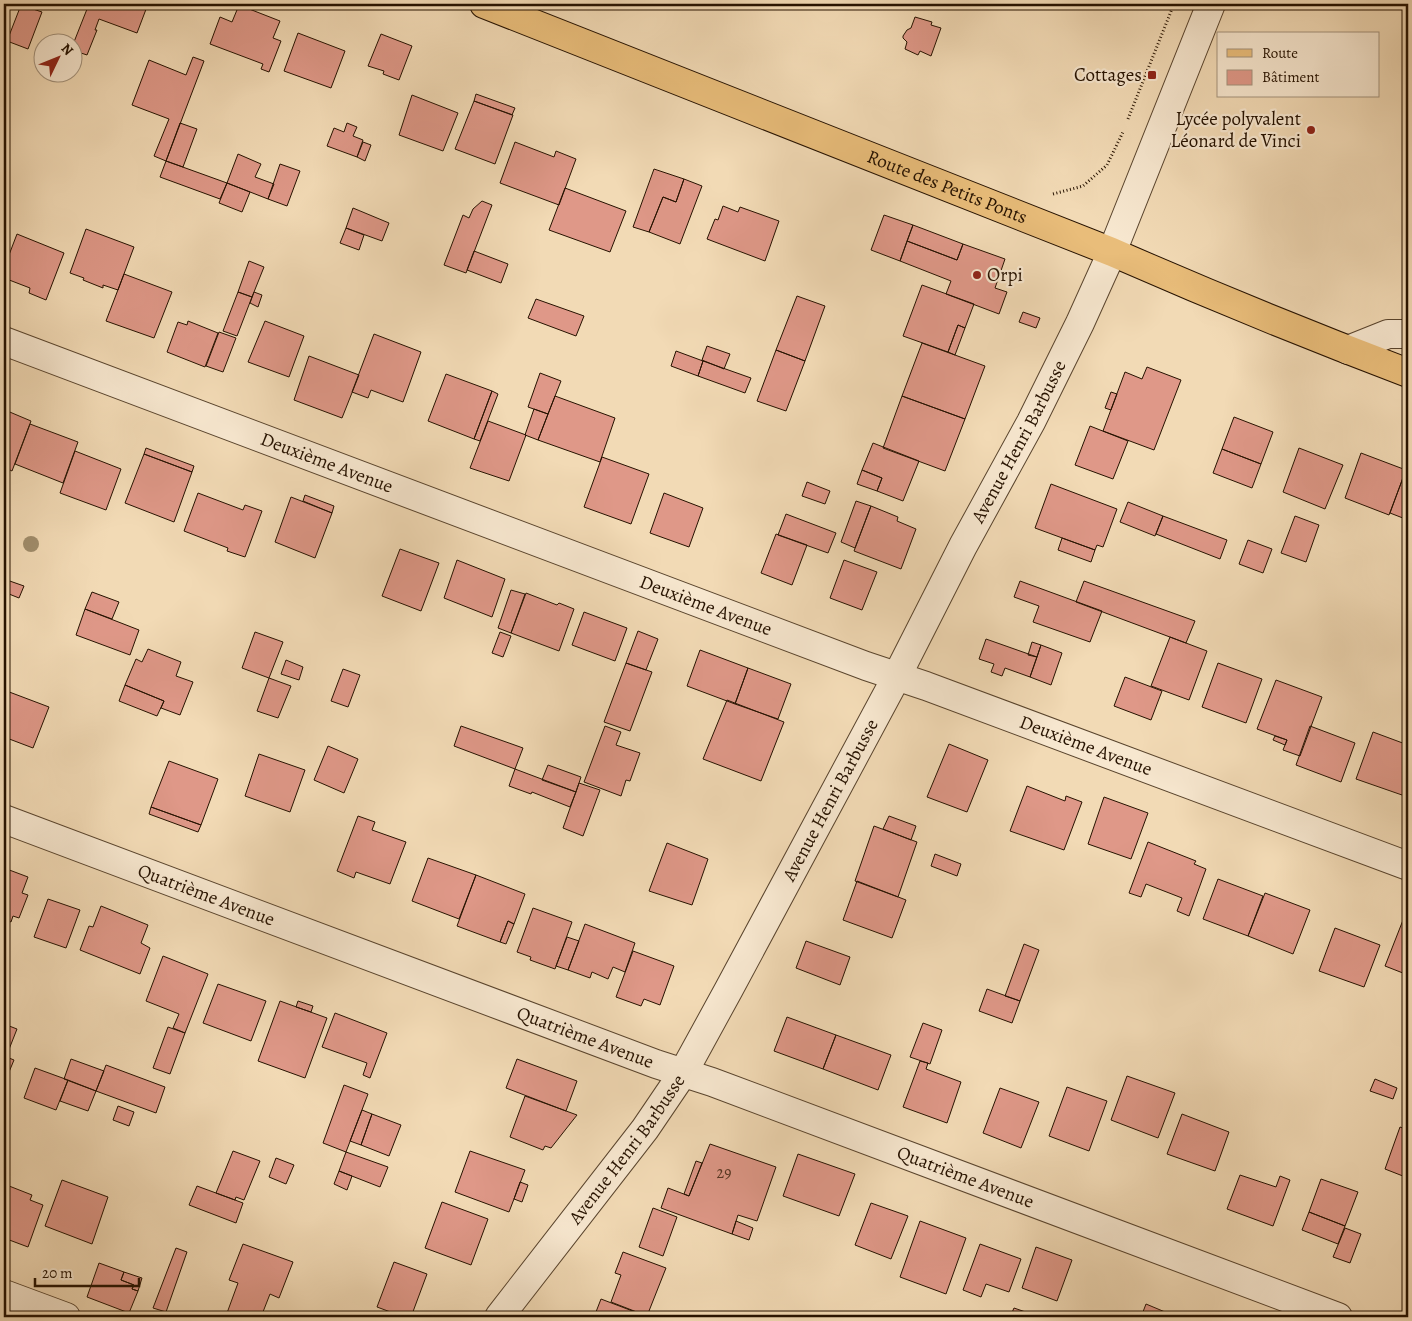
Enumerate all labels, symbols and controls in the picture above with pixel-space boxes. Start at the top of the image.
north arrow [32,32,82,82]
legend [1217,32,1380,98]
text: N [57,39,78,60]
text: Route [1262,43,1298,63]
place label: Cottages [1074,62,1142,88]
text: Bâtiment [1262,67,1320,87]
marker: Cottages [1146,69,1158,81]
place label: Lycée polyvalent Léonard de Vinci [1171,106,1301,154]
marker: Lycée polyvalent Léonard de Vinci [1305,124,1317,136]
street label: Route des Petits Ponts [863,144,1031,230]
place label: Orpi [987,262,1023,288]
marker: Orpi [971,269,983,281]
street label: Avenue Henri Barbusse [965,356,1073,529]
street label: Deuxième Avenue [257,426,397,500]
street label: Deuxième Avenue [636,569,776,642]
street label: Deuxième Avenue [1016,709,1156,782]
street label: Avenue Henri Barbusse [776,714,885,887]
street label: Quatrième Avenue [134,857,278,933]
street label: Quatrième Avenue [513,1000,658,1075]
street label: Avenue Henri Barbusse [562,1069,691,1231]
street label: Quatrième Avenue [893,1140,1038,1215]
house number: 29 [717,1162,731,1184]
scale bar [35,1256,139,1288]
text: 20 m [42,1263,73,1283]

